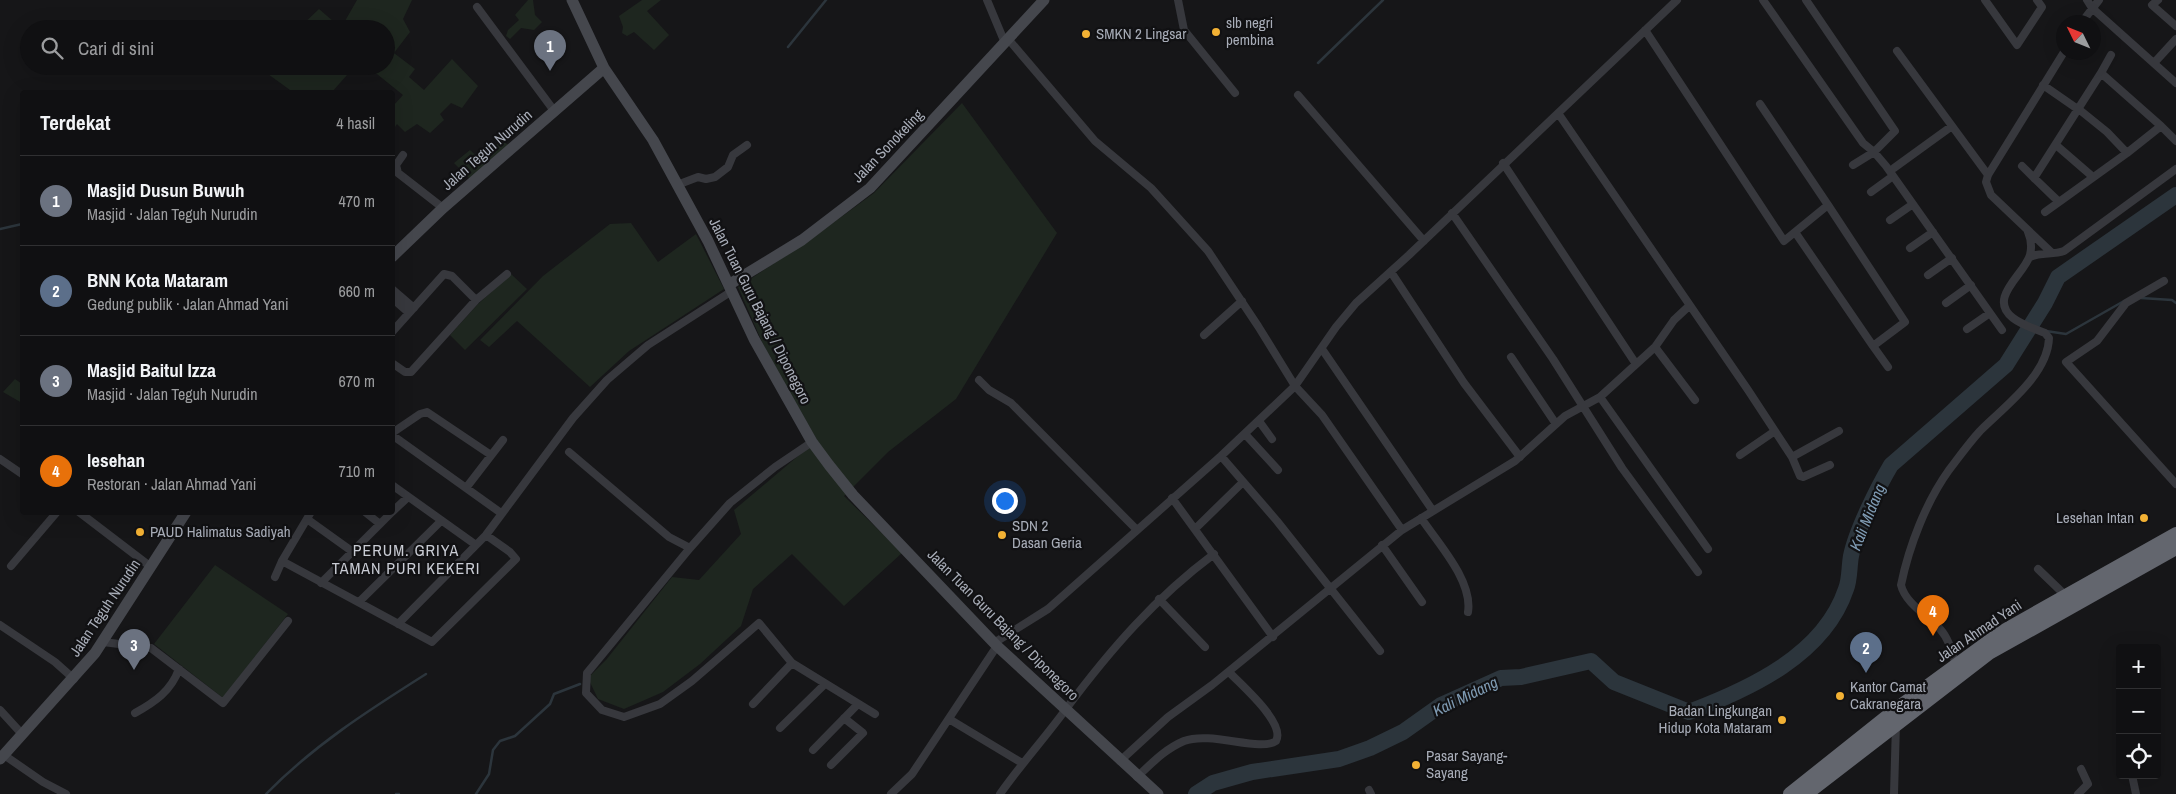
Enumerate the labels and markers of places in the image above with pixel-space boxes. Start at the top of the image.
place label: slb negri pembina [1226,12,1274,50]
place label: SMKN 2 Lingsar [1096,23,1186,44]
marker: slb negri pembina [1210,26,1222,38]
marker: SMKN 2 Lingsar [1080,28,1092,40]
pin: 1 [534,30,566,71]
place label: Lesehan Intan [2056,507,2134,528]
marker: Lesehan Intan [2138,512,2150,524]
place label: SDN 2 Dasan Geria [1012,515,1082,553]
place label: PAUD Halimatus Sadiyah [150,521,291,542]
marker: PAUD Halimatus Sadiyah [134,526,146,538]
marker: SDN 2 Dasan Geria [996,529,1008,541]
pin: 4 [1917,595,1949,636]
pin: 3 [118,629,150,670]
pin: 2 [1850,632,1882,673]
place label: Kantor Camat Cakranegara [1850,676,1926,714]
marker: Kantor Camat Cakranegara [1834,690,1846,702]
place label: Badan Lingkungan Hidup Kota Mataram [1659,700,1772,738]
marker: Badan Lingkungan Hidup Kota Mataram [1776,714,1788,726]
place label: Pasar Sayang- Sayang [1426,745,1507,783]
marker: Pasar Sayang- Sayang [1410,759,1422,771]

